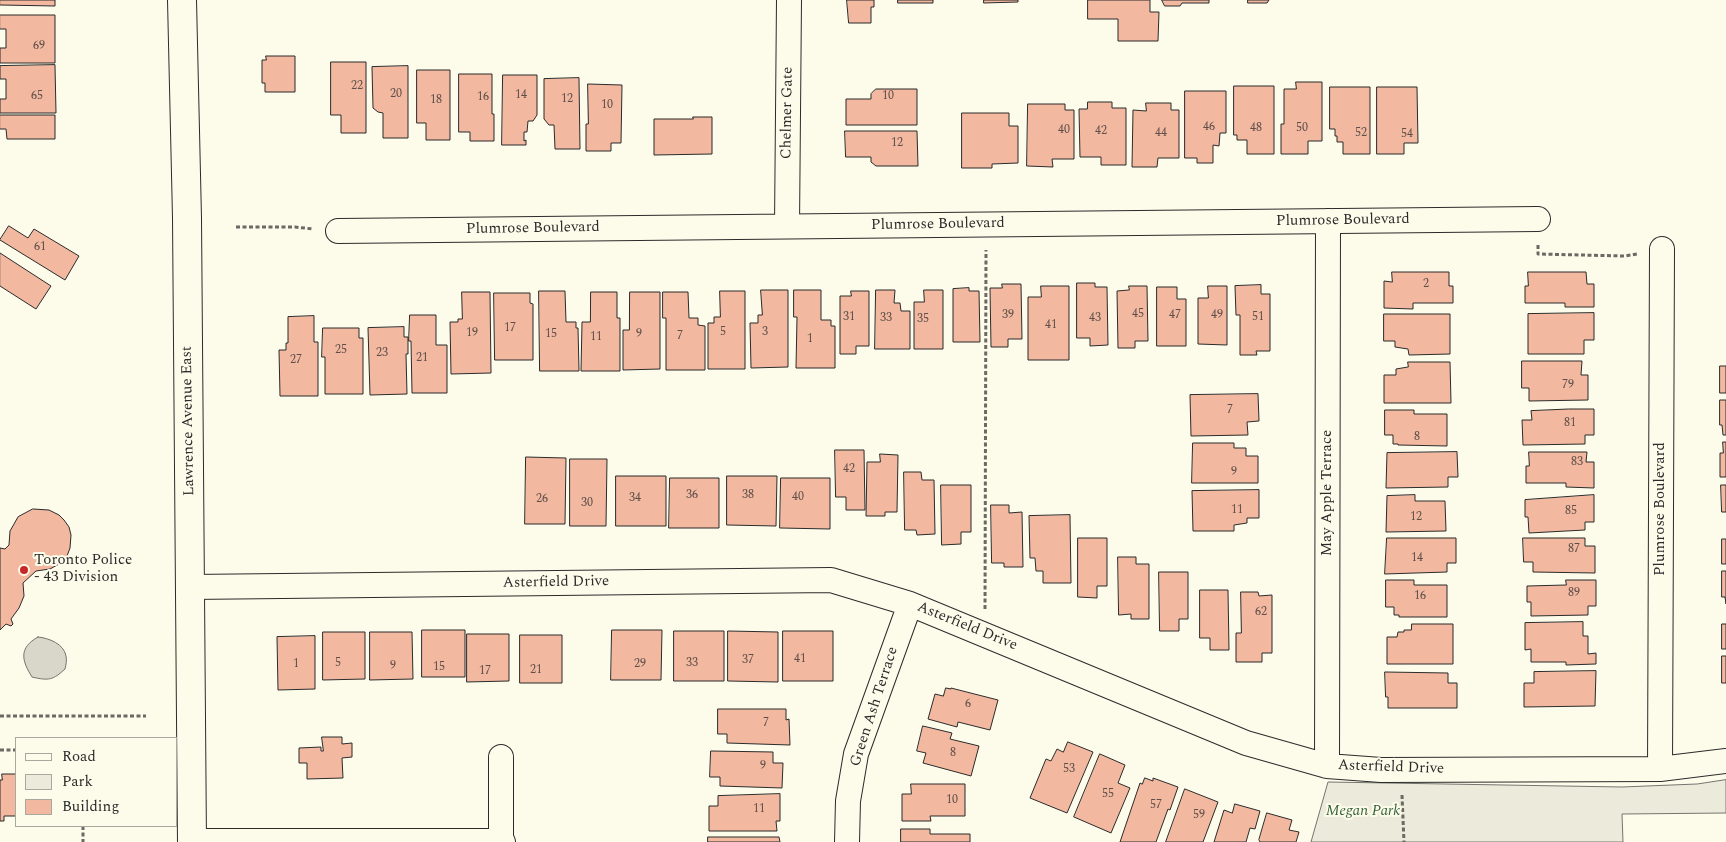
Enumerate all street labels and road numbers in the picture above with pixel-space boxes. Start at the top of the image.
street label: Chelmer Gate [778,67,798,159]
street label: Plumrose Boulevard [1276,211,1410,231]
street label: Plumrose Boulevard [871,215,1005,235]
street label: Plumrose Boulevard [466,219,600,239]
street label: Lawrence Avenue East [179,346,199,496]
street label: May Apple Terrace [1319,430,1337,556]
street label: Plumrose Boulevard [1652,442,1670,576]
street label: Asterfield Drive [503,573,609,593]
street label: Asterfield Drive [914,599,1020,655]
street label: Green Ash Terrace [847,645,903,769]
street label: Asterfield Drive [1337,757,1445,779]

